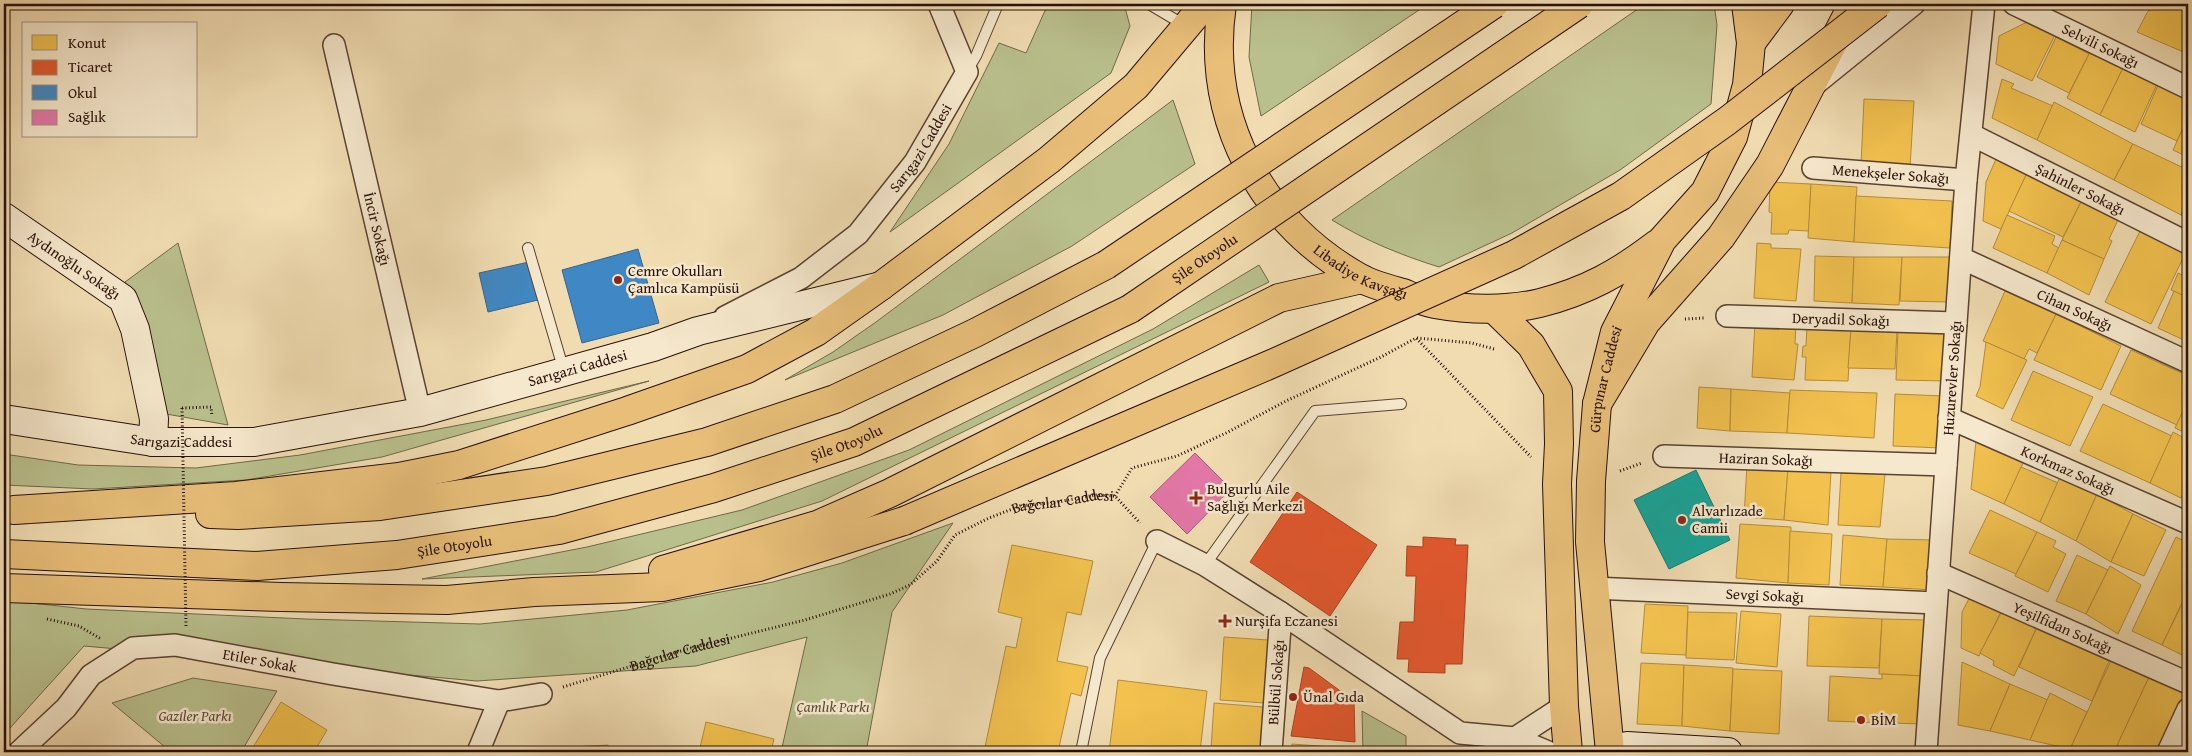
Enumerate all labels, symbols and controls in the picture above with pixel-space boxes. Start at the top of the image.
street label: Selvili Sokağı [2059,18,2143,73]
legend [22,22,198,138]
text: Konut [68,32,107,53]
text: Ticaret [68,56,113,77]
text: Okul [68,82,97,103]
street label: Sarıgazi Caddesi [884,100,957,197]
text: Sağlık [68,106,106,127]
street label: Şahinler Sokağı [2032,157,2129,220]
street label: Menekşeler Sokağı [1831,159,1950,189]
street label: İncir Sokağı [359,190,396,268]
street label: Aydınoğlu Sokağı [24,225,125,304]
street label: Şile Otoyolu [1167,228,1242,288]
street label: Libadiye Kavşağı [1309,239,1411,304]
place label: Cemre Okulları Çamlıca Kampüsü [628,260,740,298]
marker: Cemre Okulları Çamlıca Kampüsü [612,274,624,286]
street label: Cihan Sokağı [2034,283,2116,336]
street label: Deryadil Sokağı [1792,307,1890,331]
street label: Huzurevler Sokağı [1937,320,1966,436]
street label: Gürpınar Caddesi [1584,322,1627,433]
street label: Sarıgazi Caddesi [525,344,629,391]
street label: Şile Otoyolu [808,419,886,466]
street label: Sarıgazi Caddesi [129,428,232,452]
street label: Korkmaz Sokağı [2018,440,2119,500]
street label: Haziran Sokağı [1719,447,1813,471]
place label: Bulgurlu Aile Sağlığı Merkezi [1207,478,1303,516]
street label: Bağcılar Caddesi [1008,484,1114,518]
marker: Bulgurlu Aile Sağlığı Merkezi [1189,491,1203,505]
place label: Alvarlızade Camii [1692,500,1763,538]
marker: Alvarlızade Camii [1676,514,1688,526]
street label: Şile Otoyolu [416,529,494,562]
street label: Sevgi Sokağı [1725,583,1804,607]
street label: Yeşilfidan Sokağı [2010,596,2116,658]
place label: Nurşifa Eczanesi [1235,610,1338,631]
marker: Nurşifa Eczanesi [1219,615,1231,627]
street label: Bağcılar Caddesi [627,628,732,676]
street label: Bülbül Sokağı [1262,639,1289,726]
street label: Etiler Sokak [221,643,299,677]
place label: Ünal Gıda [1303,686,1364,707]
marker: Ünal Gıda [1287,691,1299,703]
park label: Çamlık Parkı [796,696,870,717]
park label: Gaziler Parkı [158,705,232,726]
place label: BİM [1871,709,1896,730]
marker: BİM [1855,714,1867,726]

